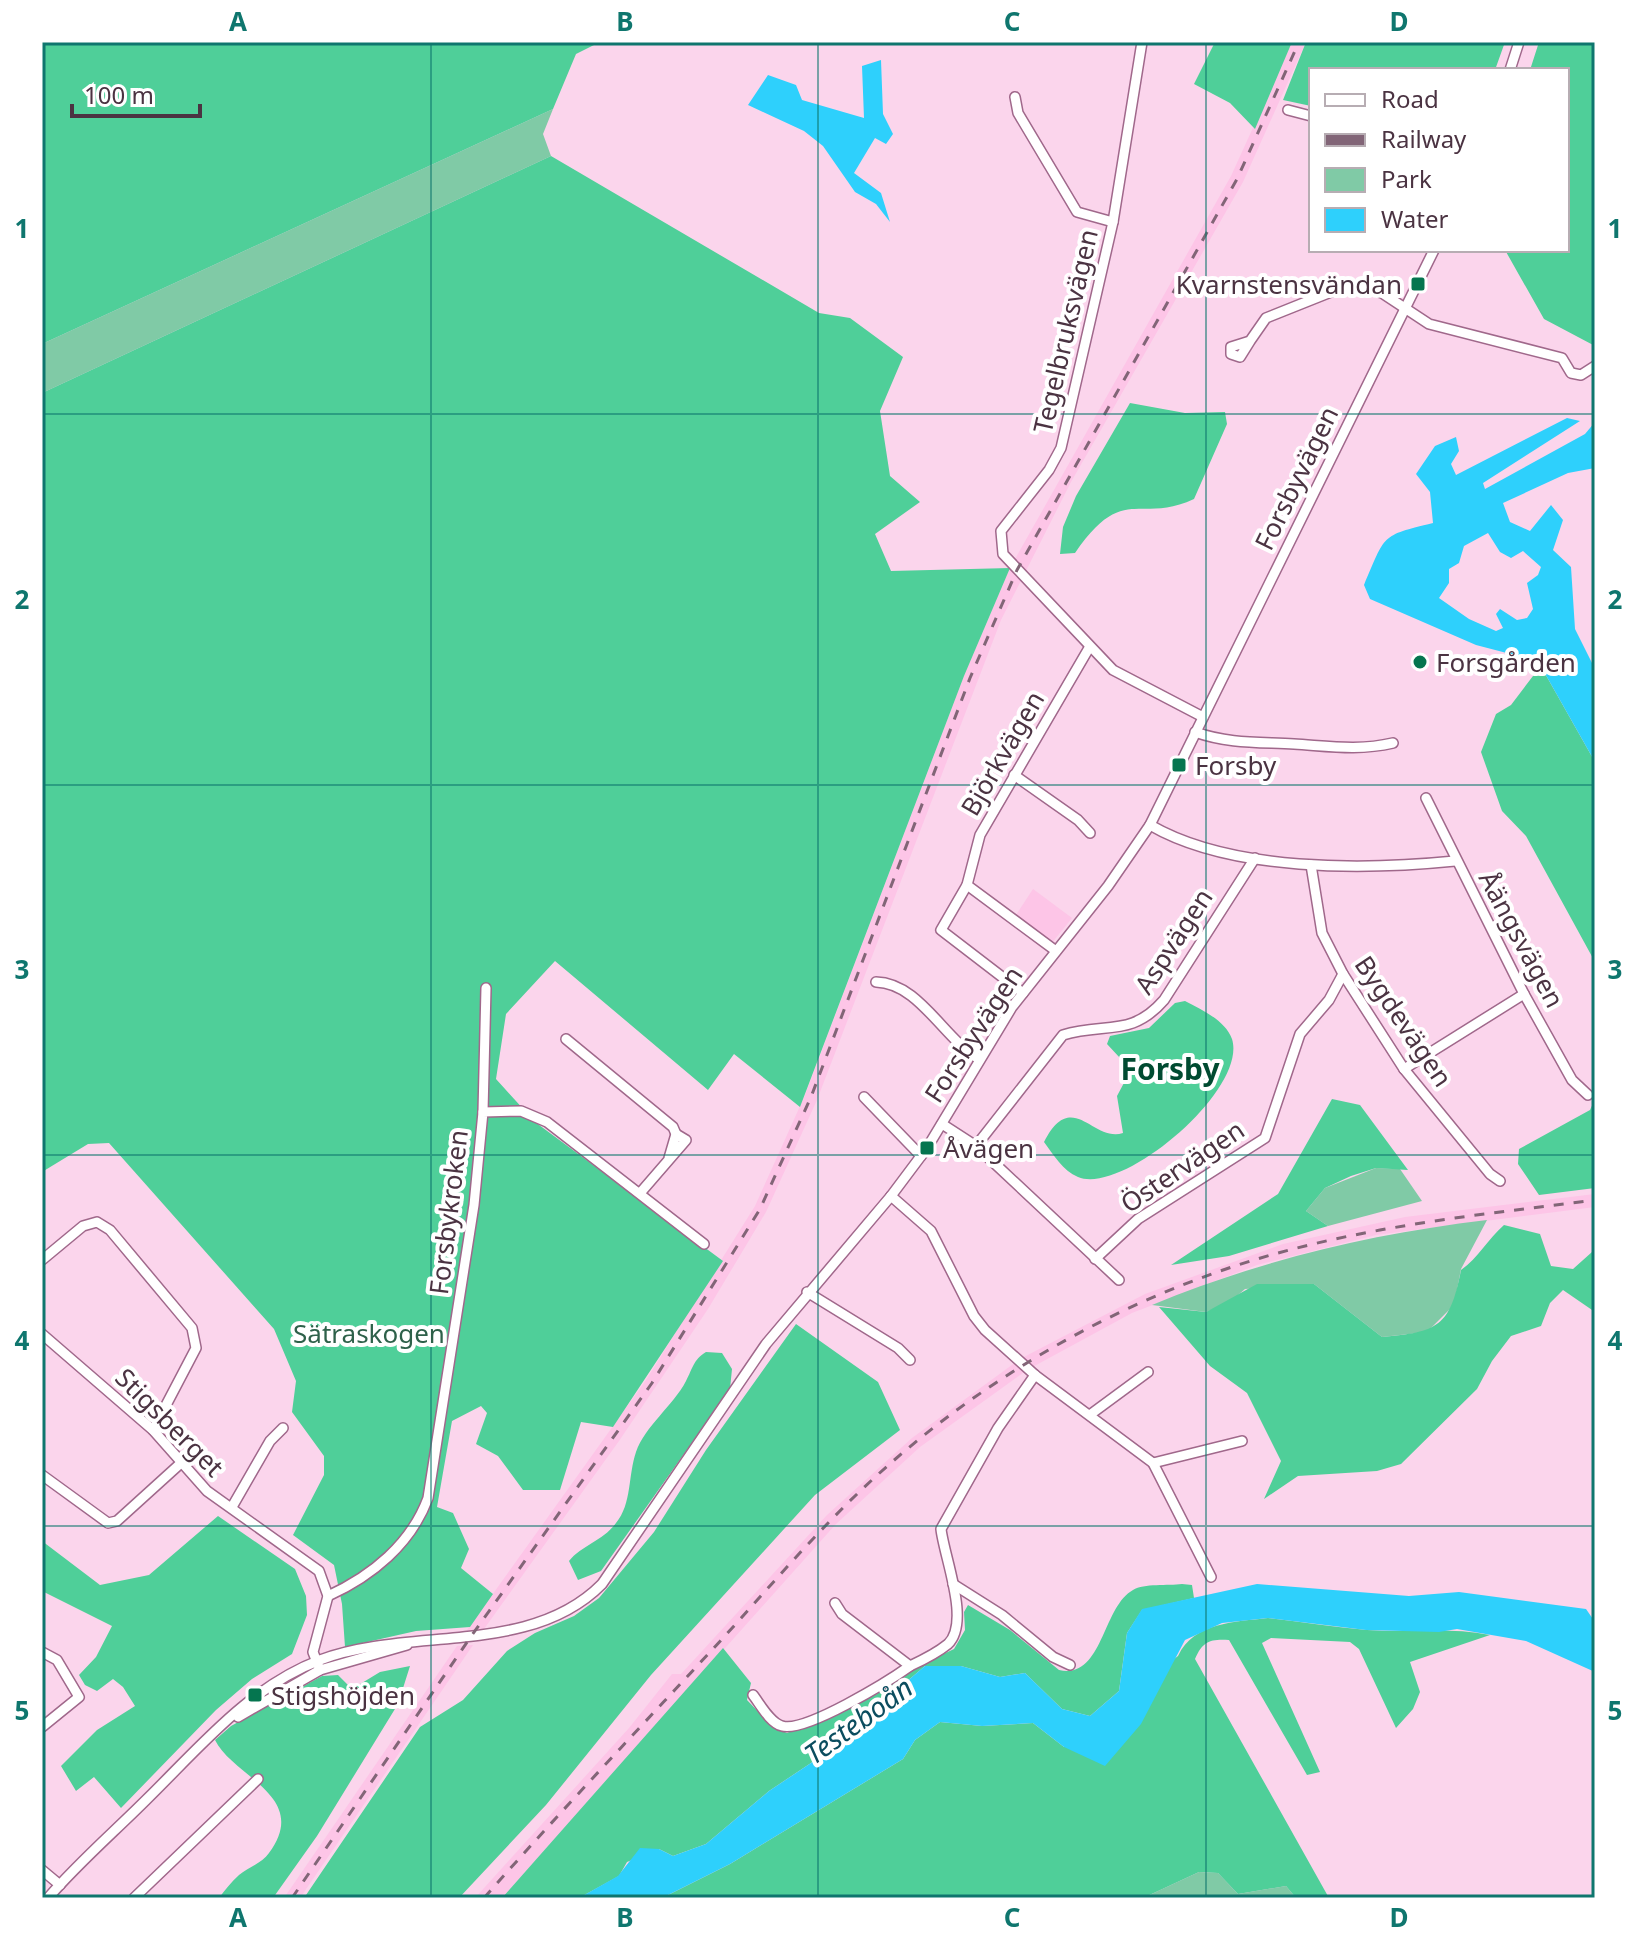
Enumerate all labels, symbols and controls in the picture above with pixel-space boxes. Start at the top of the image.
text: A [229,3,247,39]
text: B [616,3,634,39]
text: C [1004,3,1020,39]
text: D [1389,3,1409,39]
scale bar [72,68,200,118]
legend [1309,68,1569,252]
text: 100 m [84,78,154,111]
text: Road [1381,82,1439,115]
text: Railway [1381,122,1467,155]
text: Park [1381,162,1432,195]
text: Water [1381,202,1449,235]
text: 1 [15,210,29,246]
text: 1 [1608,210,1622,246]
street label: Tegelbruksvägen [1024,225,1106,437]
place label: Kvarnstensvändan [1176,266,1402,302]
marker: Kvarnstensvändan [1409,275,1427,293]
street label: Forsbyvägen [1246,400,1346,556]
text: 2 [15,581,30,617]
text: 2 [1608,581,1623,617]
place label: Forsgården [1436,644,1576,680]
marker: Forsgården [1411,653,1429,671]
street label: Björkvägen [952,684,1052,822]
place label: Forsby [1195,747,1277,783]
marker: Forsby [1170,756,1188,774]
street label: Åängsvägen [1471,864,1573,1014]
street label: Aspvägen [1125,881,1221,1001]
street label: Bygdevägen [1347,948,1461,1094]
text: 3 [15,951,29,987]
text: 3 [1608,951,1622,987]
street label: Forsbyvägen [916,959,1030,1109]
district label: Forsby [1120,1048,1220,1089]
street label: Östervägen [1113,1111,1251,1221]
street label: Forsbykroken [420,1128,476,1296]
place label: Åvägen [943,1130,1034,1166]
marker: Åvägen [918,1139,936,1157]
park label: Sätraskogen [293,1315,445,1351]
text: 4 [15,1322,30,1358]
text: 4 [1608,1322,1623,1358]
street label: Stigsberget [108,1360,232,1484]
water label: Testeboån [796,1668,920,1772]
place label: Stigshöjden [271,1677,415,1713]
marker: Stigshöjden [246,1686,264,1704]
text: 5 [15,1692,29,1728]
text: 5 [1608,1692,1622,1728]
text: A [229,1899,247,1935]
text: B [616,1899,634,1935]
text: C [1004,1899,1020,1935]
text: D [1389,1899,1409,1935]

